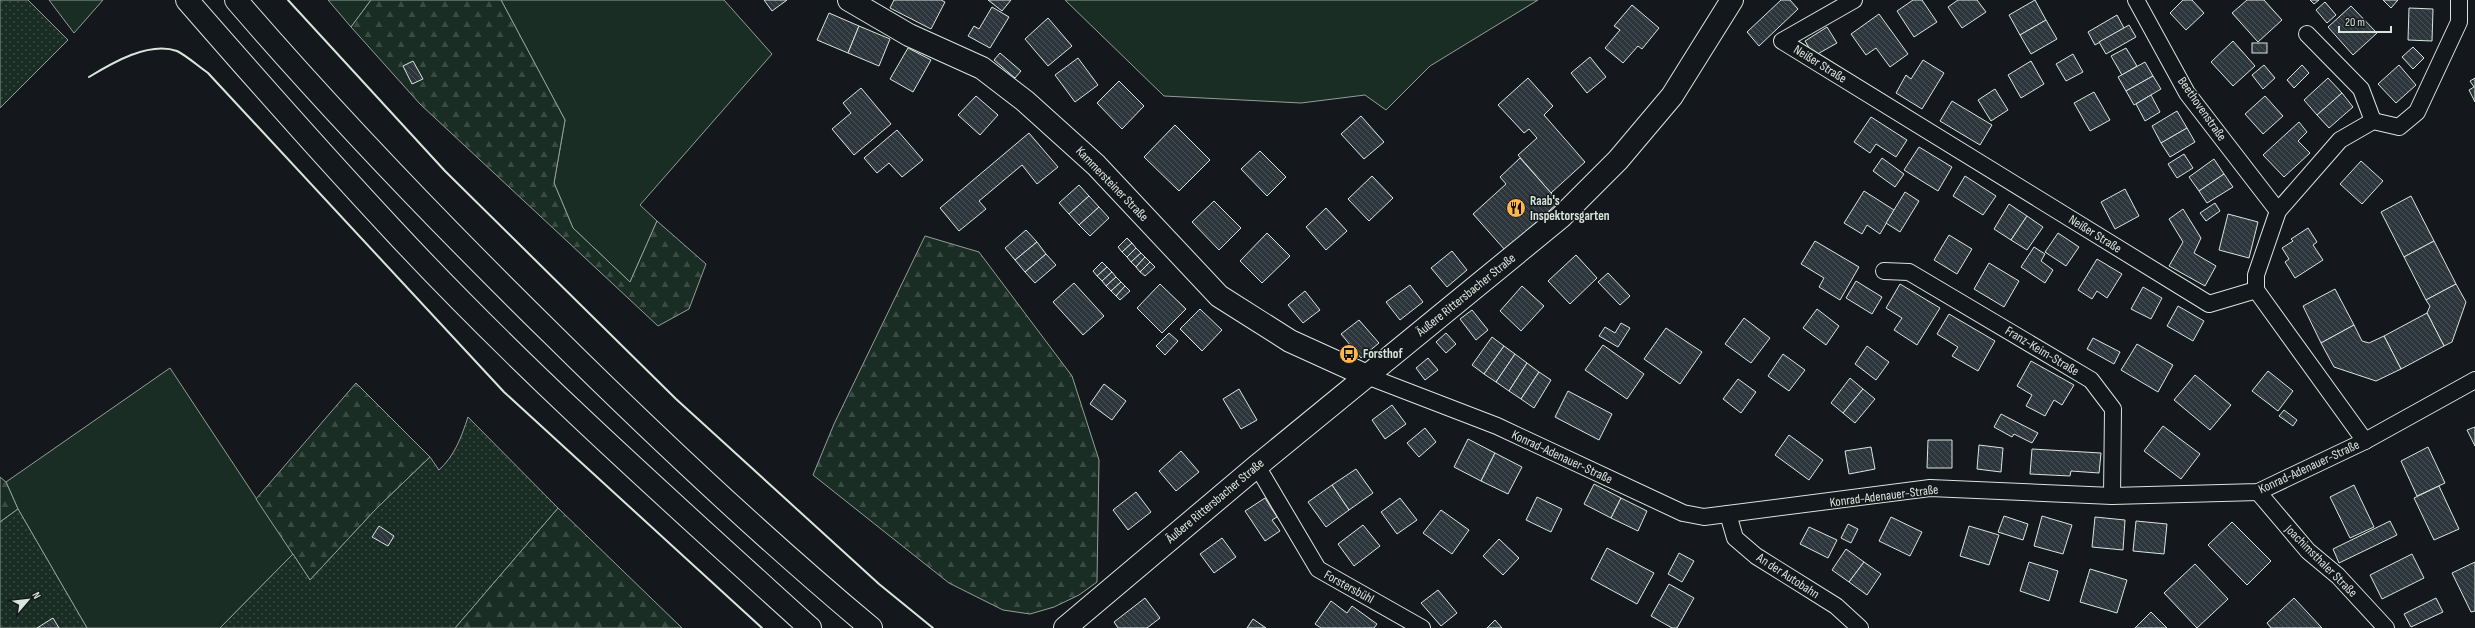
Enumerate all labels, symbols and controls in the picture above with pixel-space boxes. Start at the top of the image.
scale bar [2339,8,2391,34]
text: 20 m [2345,15,2365,30]
street label: Neißer Straße [1791,41,1849,87]
street label: Beethovenstraße [2174,74,2230,144]
street label: Kammersteiner Straße [1072,143,1152,225]
place label: Raab's Inspektorsgarten [1530,193,1610,224]
restaurant icon: Raab's Inspektorsgarten [1505,197,1527,219]
street label: Neißer Straße [2066,211,2124,257]
street label: Äußere Rittersbacher Straße [1412,250,1519,341]
street label: Franz-Keim-Straße [2002,323,2082,379]
bus stop icon: Forsthof [1338,343,1360,365]
place label: Forsthof [1363,346,1403,362]
street label: Konrad-Adenauer-Straße [1509,427,1615,487]
street label: Konrad-Adenauer-Straße [2256,437,2362,497]
street label: Äußere Rittersbacher Straße [1162,455,1267,547]
street label: Konrad-Adenauer-Straße [1829,481,1939,511]
street label: Joachimsthaler Straße [2281,521,2361,601]
street label: An der Autobahn [1753,549,1822,602]
street label: Forstersbühl [1321,567,1377,607]
north arrow [8,580,48,620]
text: N [29,590,44,601]

